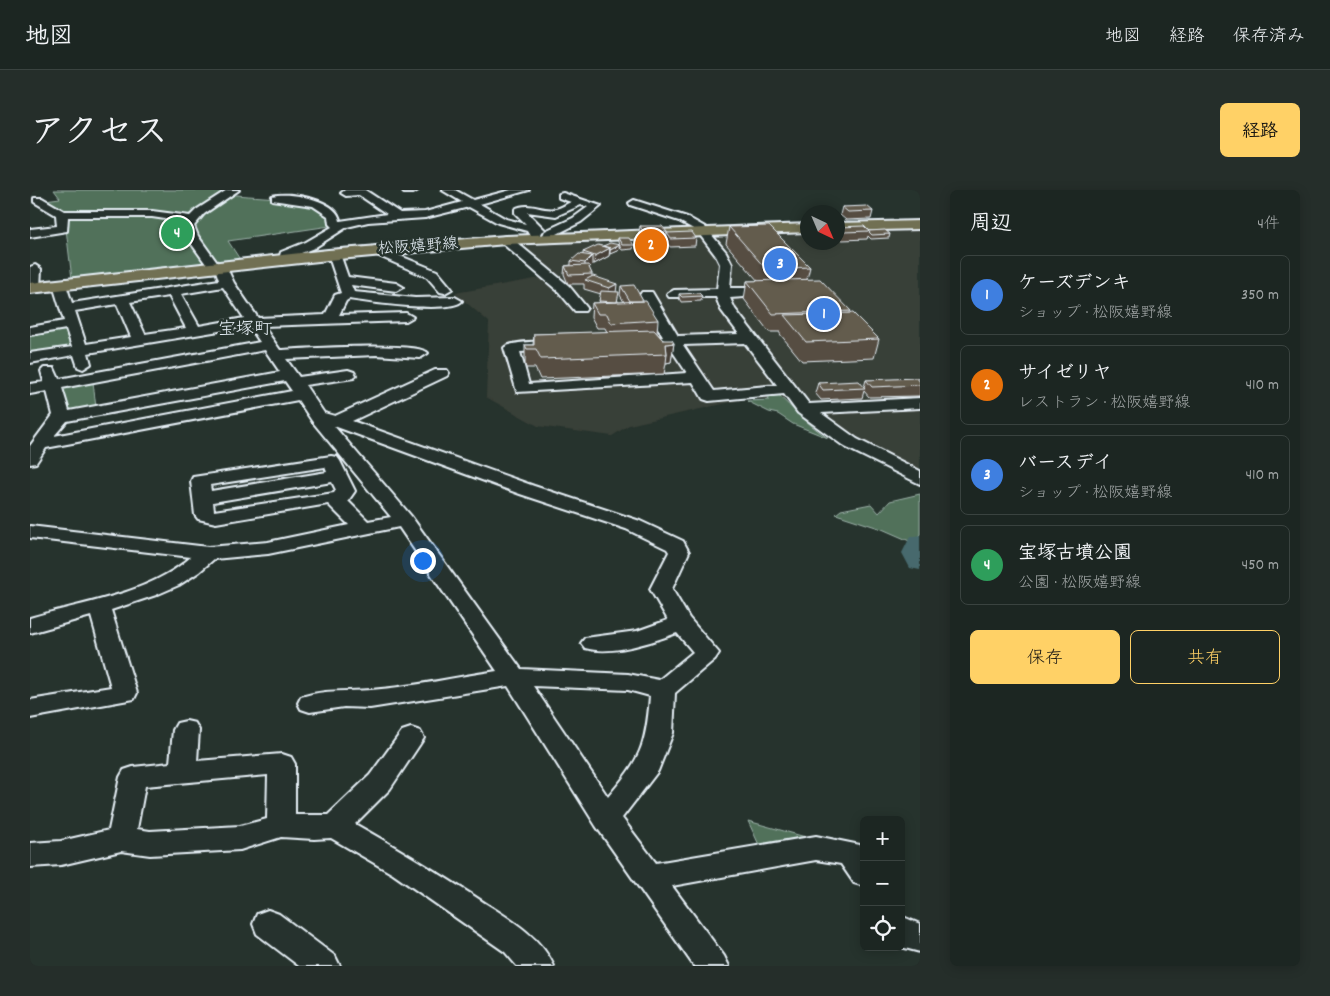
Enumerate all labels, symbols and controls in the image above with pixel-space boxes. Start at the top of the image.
text: 地図 [25,21,73,55]
text: 地図 [1105,25,1141,50]
text: 経路 [1169,25,1205,50]
text: 保存済み [1233,25,1305,50]
button: 経路 [1220,103,1300,157]
text: アクセス [30,110,168,160]
north arrow [800,205,845,250]
text: 周辺 [970,210,1012,240]
text: 4件 [1257,213,1280,236]
pin: 4 [161,214,193,252]
pin: 2 [635,226,667,264]
street label: 松阪嬉野線 [377,233,459,261]
pin: 3 [764,245,796,283]
text: ケーズデンキ [1018,271,1130,298]
text: 1 [985,284,989,307]
text: 350 m [1241,284,1279,307]
pin: 1 [808,295,840,333]
text: ショップ · 松阪嬉野線 [1018,302,1172,325]
district label: 宝塚町 [218,318,272,343]
text: サイゼリヤ [1018,361,1112,388]
text: 2 [984,374,991,397]
text: 410 m [1245,374,1279,397]
text: レストラン · 松阪嬉野線 [1018,392,1190,415]
text: バースデイ [1018,451,1113,478]
text: 3 [983,464,991,487]
text: 410 m [1245,464,1279,487]
text: ショップ · 松阪嬉野線 [1018,482,1172,505]
text: 宝塚古墳公園 [1018,541,1132,568]
your location [410,548,436,574]
text: 4 [984,554,990,577]
text: 450 m [1242,554,1279,577]
text: 公園 · 松阪嬉野線 [1018,572,1141,595]
button: 保存 [970,630,1120,684]
button: 共有 [1130,630,1280,684]
map controls [860,816,905,951]
button: + [860,816,905,861]
button: − [860,861,905,906]
button: locate [860,906,905,951]

